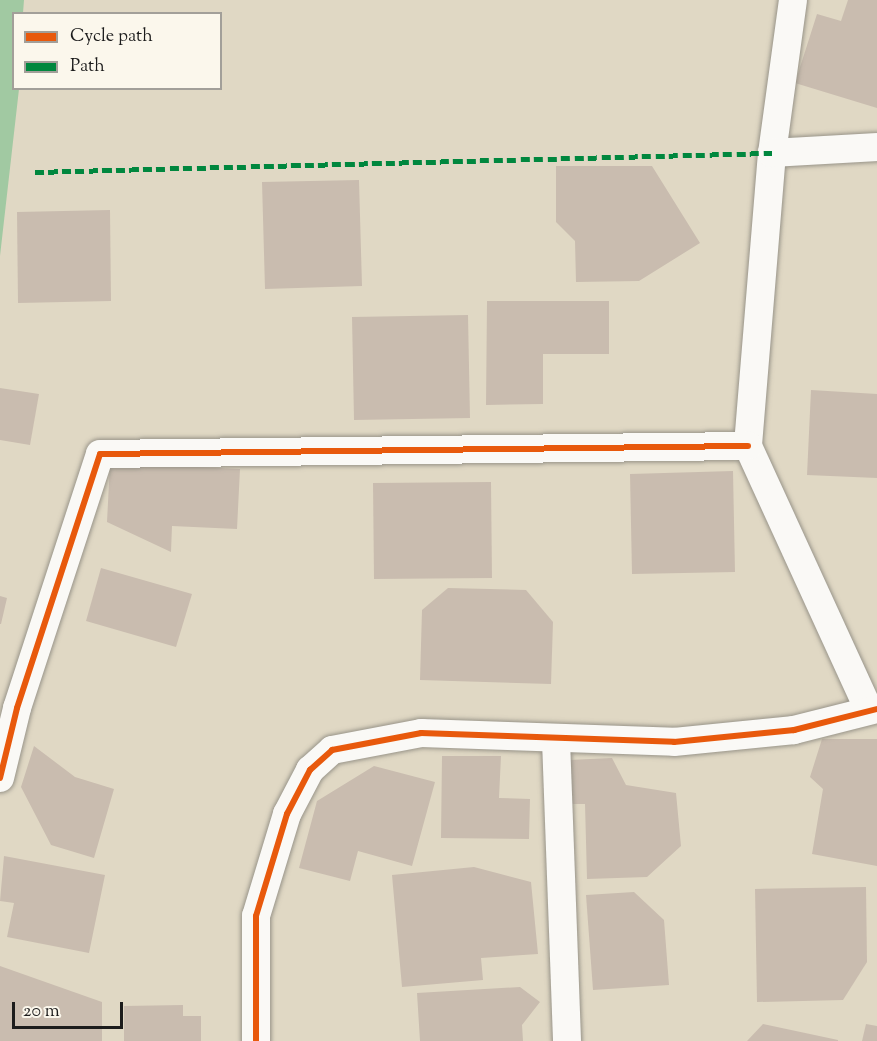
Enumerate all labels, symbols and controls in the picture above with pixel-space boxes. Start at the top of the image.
legend [12,12,222,90]
text: Cycle path [70,24,153,50]
text: Path [70,54,105,80]
scale bar [15,990,126,1028]
text: 20 m [23,999,60,1025]

